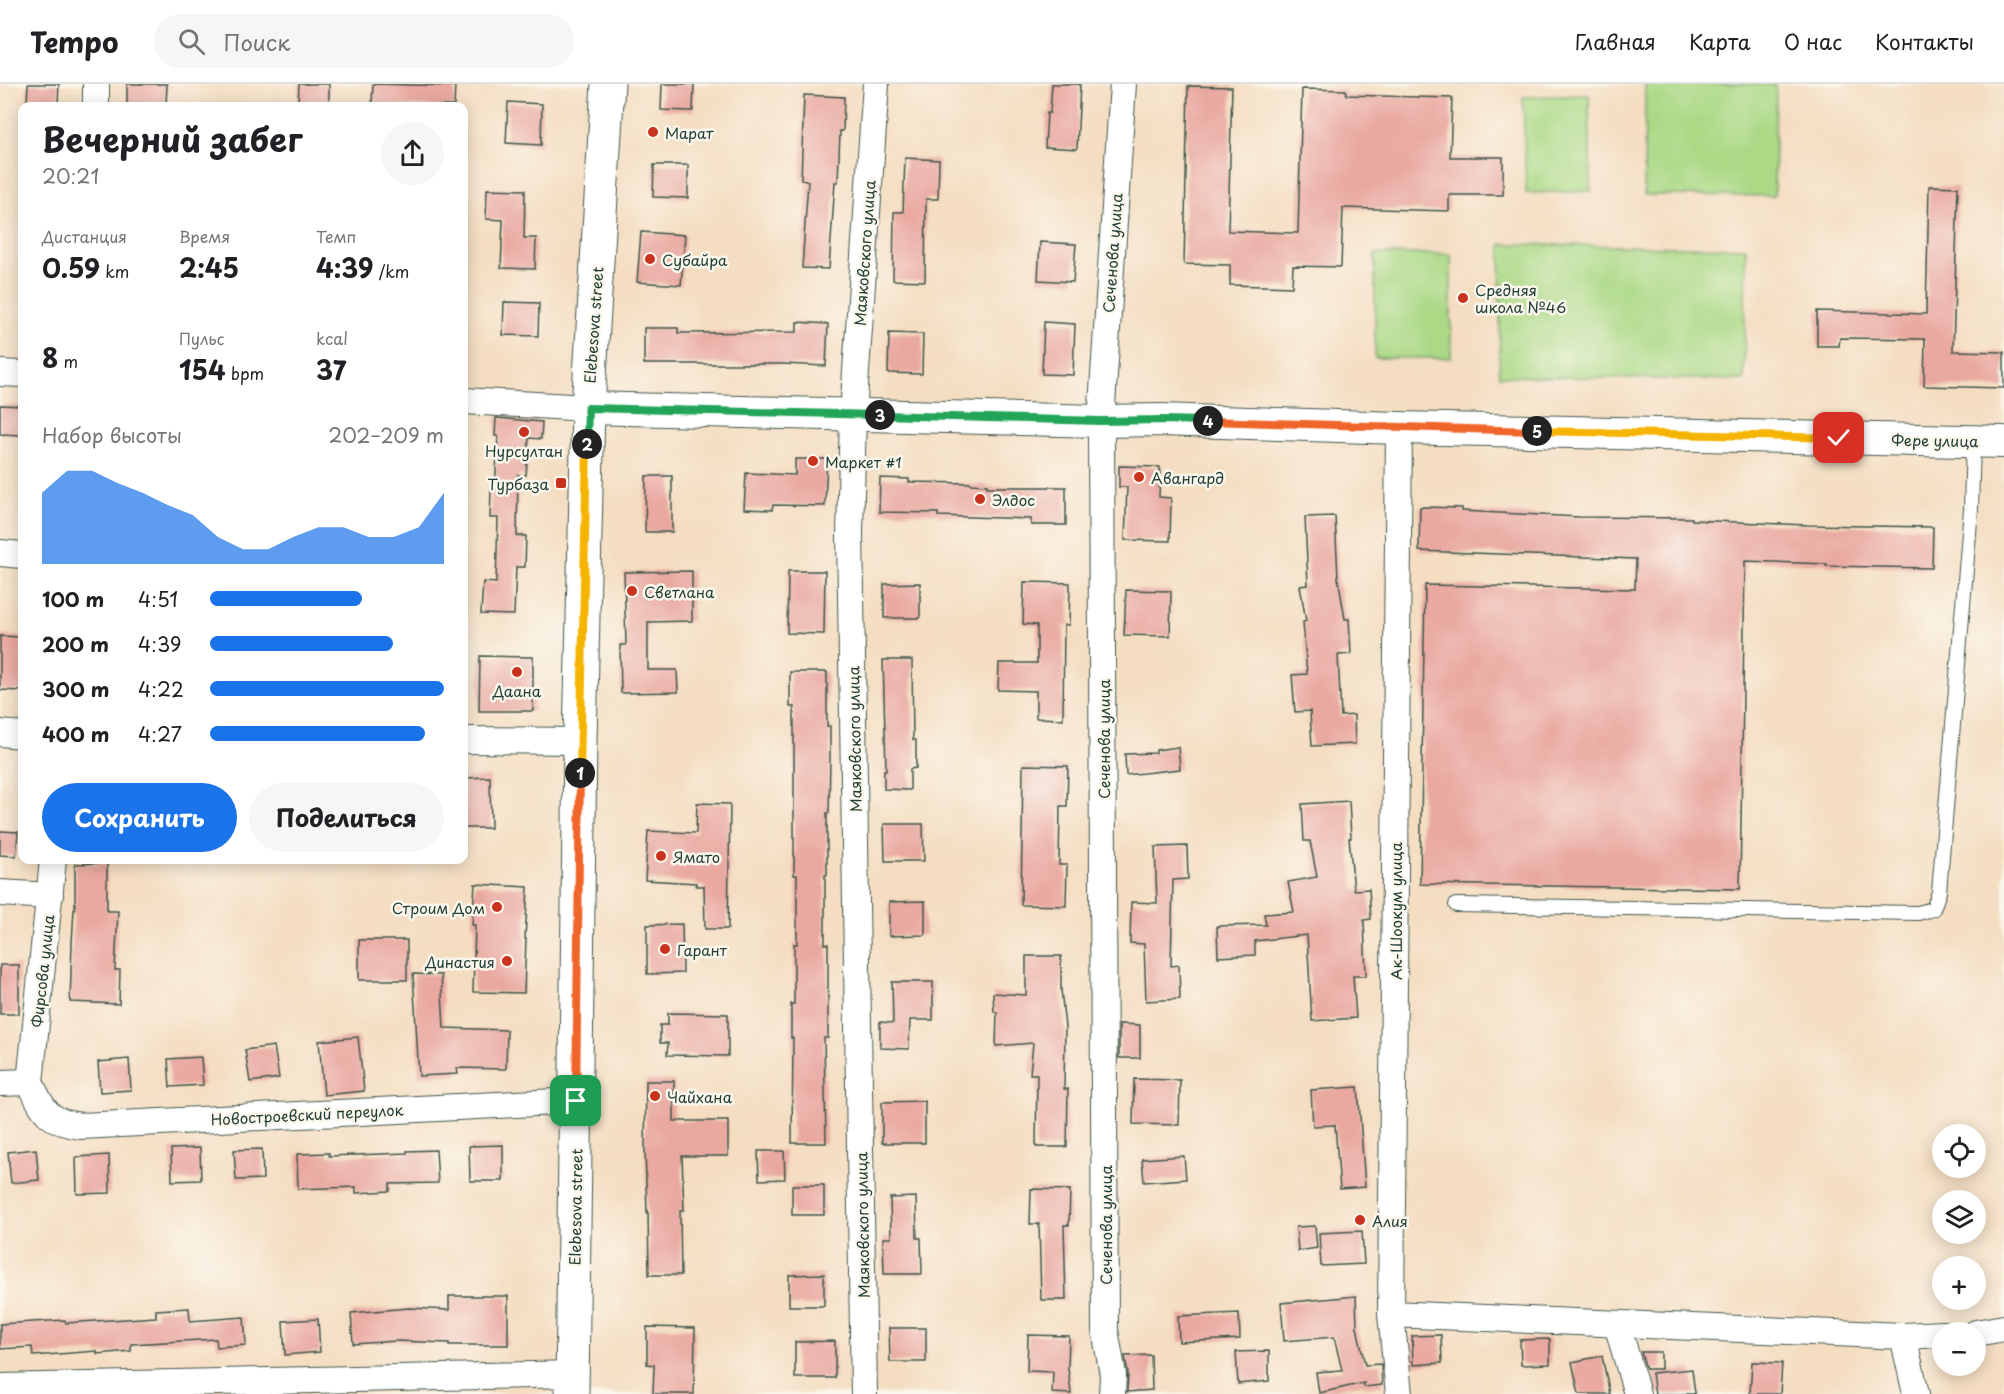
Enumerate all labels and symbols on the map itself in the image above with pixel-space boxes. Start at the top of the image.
place label: Марат [665,121,714,144]
marker: Марат [646,125,660,139]
street label: Маяковского улица [847,179,881,327]
street label: Сеченова улица [1096,192,1128,314]
place label: Субайра [662,248,728,271]
marker: Субайра [643,252,657,266]
street label: Elebesova street [577,266,609,384]
place label: Средняя школа №46 [1475,278,1566,318]
marker: Средняя школа №46 [1456,291,1470,305]
pin: 3 [865,400,895,430]
pin: 4 [1193,406,1223,436]
pin [1813,412,1864,463]
pin: 5 [1522,416,1552,446]
marker: Нурсултан [517,425,531,439]
street label: Фере улица [1891,428,1979,452]
pin: 2 [572,429,602,459]
place label: Нурсултан [485,439,563,462]
place label: Маркет #1 [825,450,902,473]
marker: Маркет #1 [806,454,820,468]
place label: Авангард [1151,466,1224,489]
marker: Авангард [1132,470,1146,484]
place label: Турбаза [488,472,550,495]
marker: Турбаза [554,476,568,490]
place label: Элдос [992,488,1035,511]
marker: Элдос [973,492,987,506]
place label: Светлана [644,580,715,603]
marker: Светлана [625,584,639,598]
marker: Даана [510,665,524,679]
street label: Маяковского улица [841,665,867,812]
place label: Даана [492,679,542,702]
street label: Сеченова улица [1092,679,1115,799]
pin: 1 [565,758,595,788]
street label: Ак-Шоокум улица [1384,841,1407,980]
place label: Ямато [672,845,720,868]
marker: Ямато [654,849,668,863]
place label: Строим Дом [392,896,485,919]
marker: Строим Дом [490,900,504,914]
street label: Фирсова улица [25,913,59,1029]
place label: Гарант [677,938,728,961]
marker: Гарант [658,942,672,956]
place label: Династия [424,950,495,973]
marker: Династия [500,954,514,968]
pin [550,1075,601,1126]
place label: Чайхана [667,1085,733,1108]
marker: Чайхана [648,1089,662,1103]
street label: Новостроевский переулок [210,1097,404,1131]
street label: Elebesova street [562,1148,588,1266]
street label: Маяковского улица [849,1151,875,1298]
street label: Сеченова улица [1094,1165,1117,1285]
place label: Алия [1372,1209,1408,1232]
marker: Алия [1353,1213,1367,1227]

